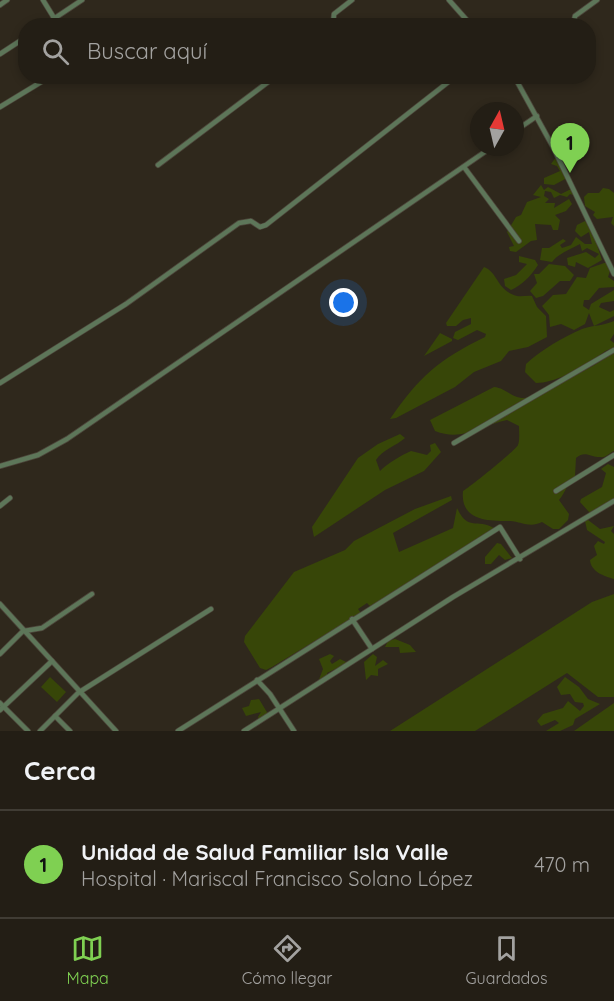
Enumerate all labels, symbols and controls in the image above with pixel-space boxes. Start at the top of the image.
search box [18,18,596,84]
icon: search [39,35,72,68]
text: Buscar aquí [87,37,207,65]
north arrow [470,102,524,156]
pin: 1 [550,124,590,173]
your location [329,288,358,317]
text: Cerca [24,754,96,787]
text: Unidad de Salud Familiar Isla Valle [81,838,449,866]
text: 1 [40,852,47,877]
text: 470 m [534,852,590,877]
text: Hospital · Mariscal Francisco Solano López [81,866,473,891]
tab: Mapa [67,932,109,988]
tab: Cómo llegar [242,932,332,988]
tab: Guardados [465,932,547,988]

